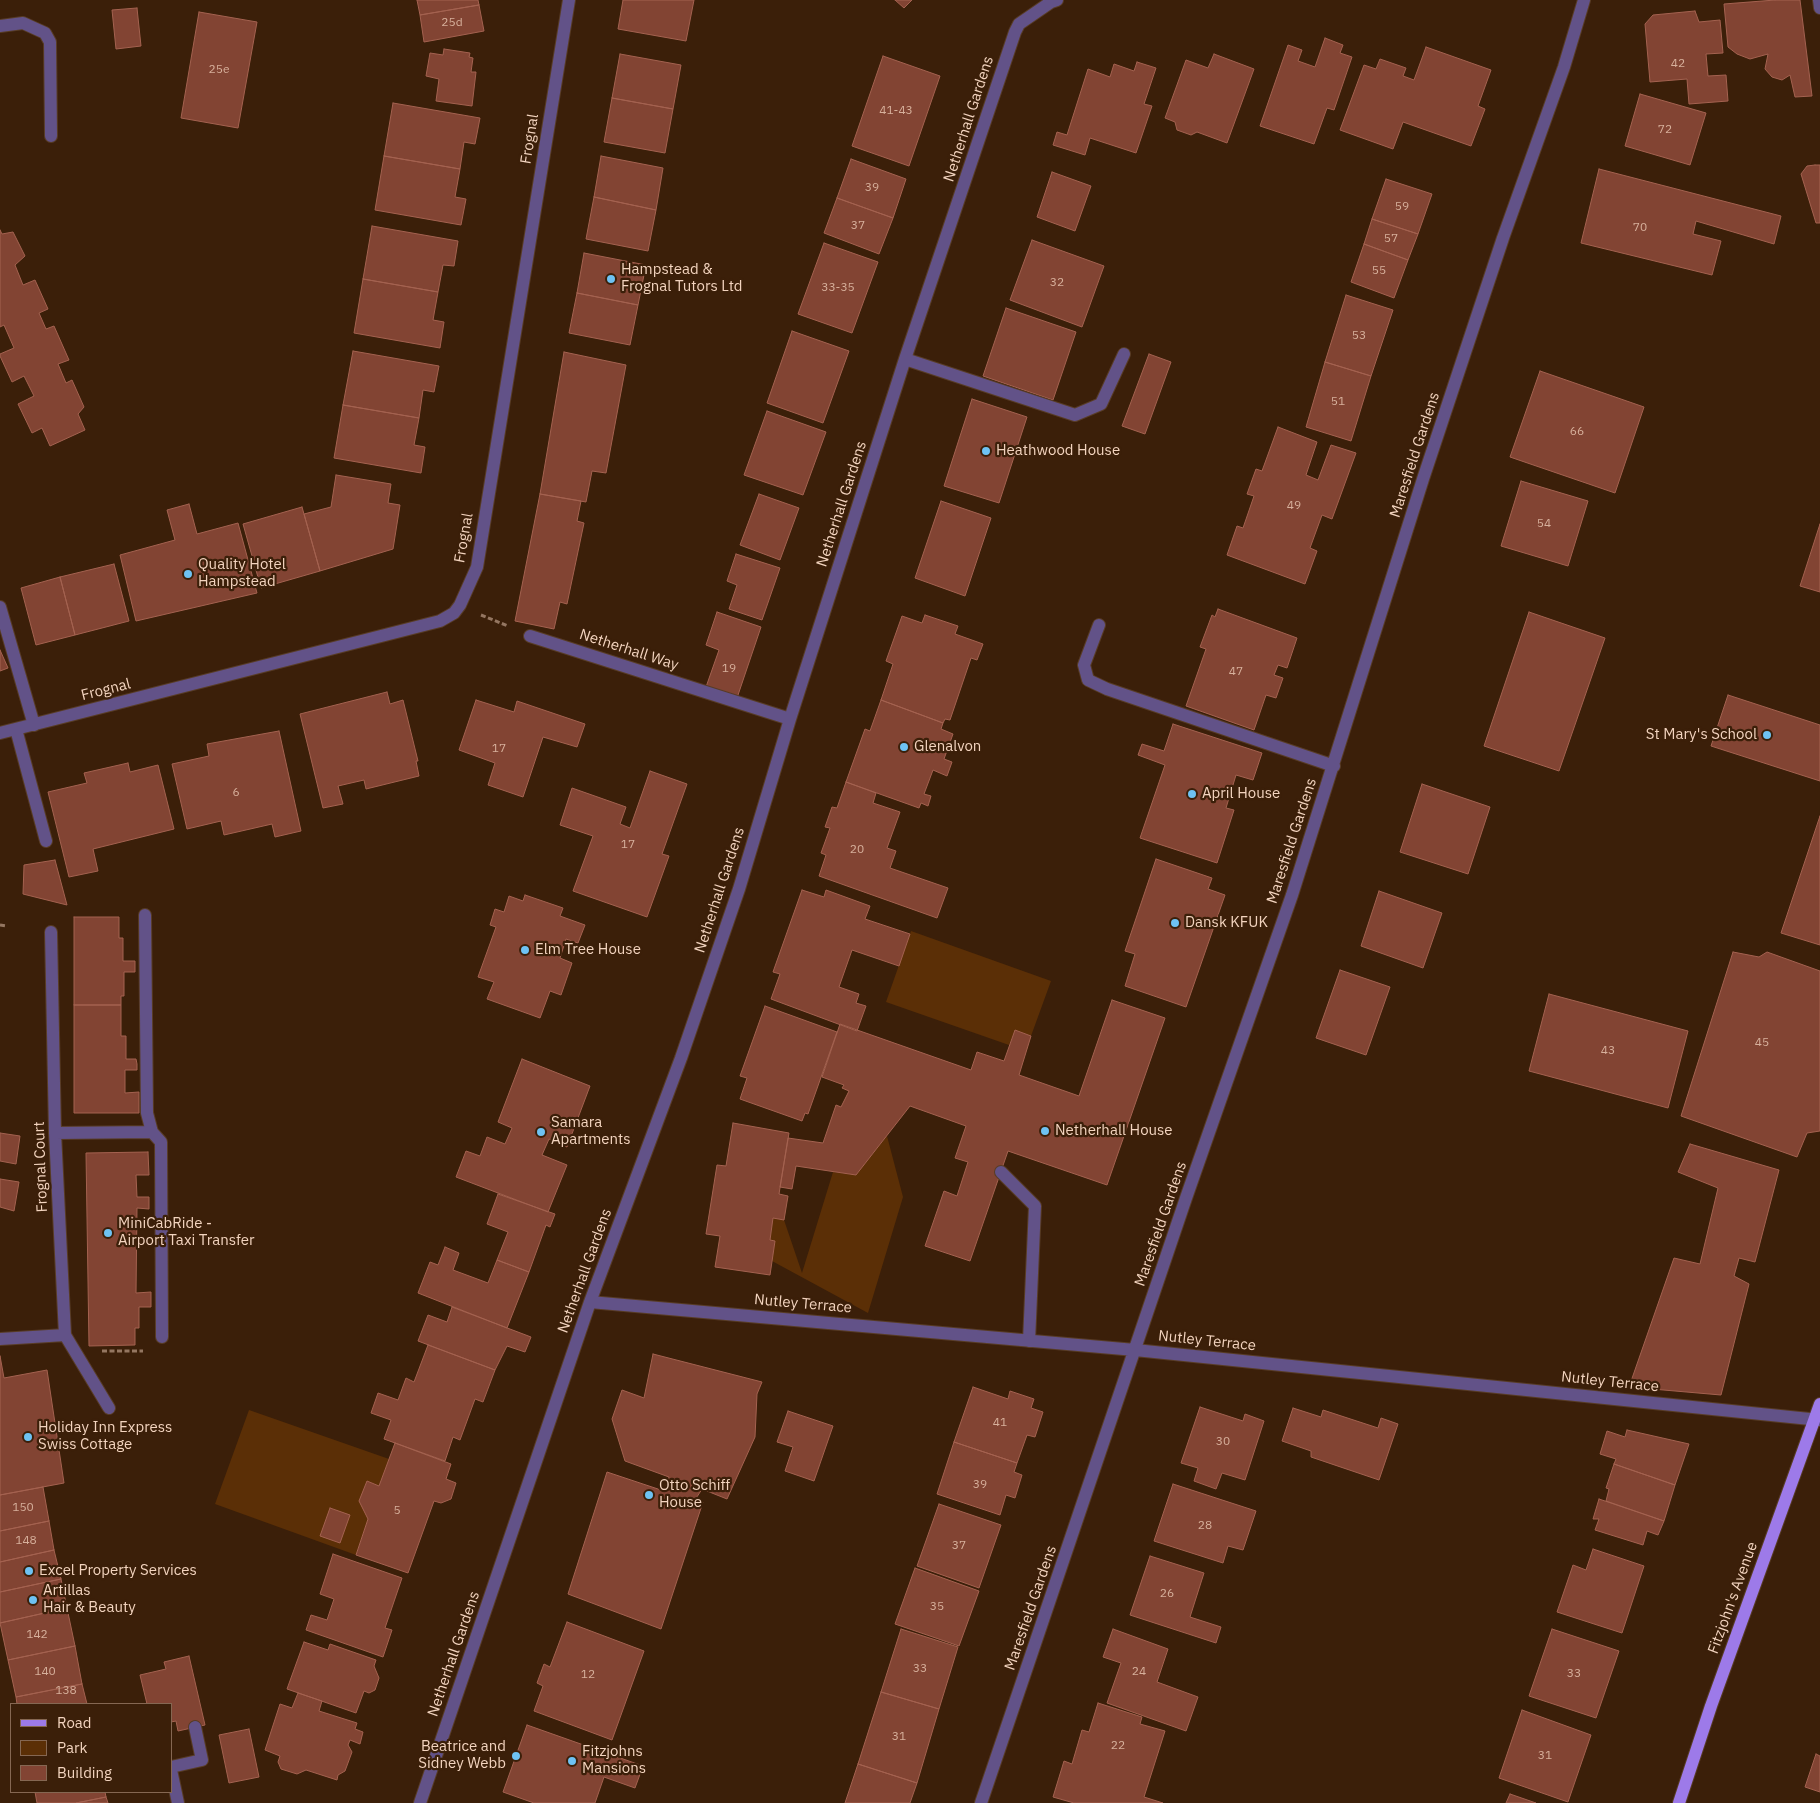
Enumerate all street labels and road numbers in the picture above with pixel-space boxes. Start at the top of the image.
street label: Netherhall Gardens [940,54,998,184]
street label: Frognal [517,113,543,165]
street label: Maresfield Gardens [1386,390,1444,520]
street label: Netherhall Gardens [813,439,871,569]
street label: Frognal [451,512,477,564]
street label: Netherhall Way [577,626,681,674]
street label: Frognal [79,675,133,705]
street label: Maresfield Gardens [1263,776,1321,906]
street label: Netherhall Gardens [691,825,749,955]
street label: Frognal Court [30,1121,52,1213]
street label: Maresfield Gardens [1131,1159,1191,1289]
street label: Netherhall Gardens [554,1206,616,1336]
street label: Nutley Terrace [753,1291,853,1317]
street label: Nutley Terrace [1157,1327,1257,1355]
street label: Nutley Terrace [1560,1368,1660,1396]
street label: Fitzjohn's Avenue [1704,1540,1762,1656]
street label: Maresfield Gardens [1001,1543,1061,1673]
street label: Netherhall Gardens [424,1589,484,1719]

